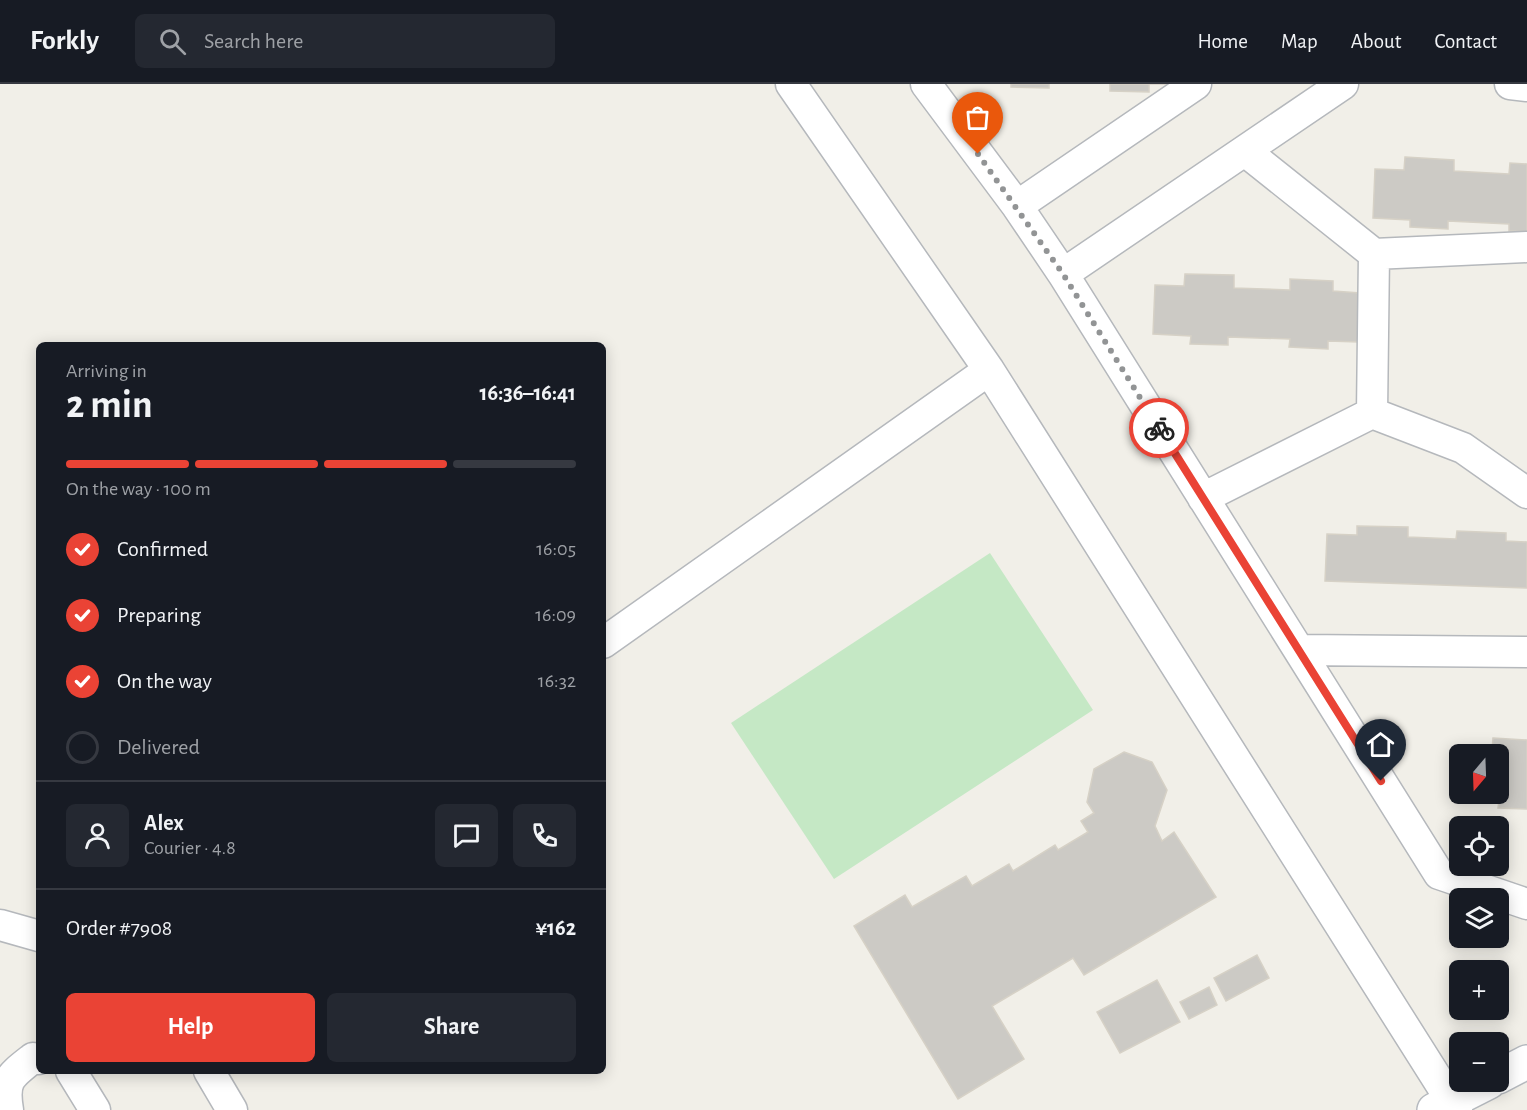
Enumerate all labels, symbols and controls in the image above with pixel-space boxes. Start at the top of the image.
search box [135,14,555,68]
icon: search [156,25,189,58]
text: Forkly [30,27,99,55]
text: Search here [204,30,303,52]
text: Home [1197,31,1248,52]
text: Map [1281,31,1318,52]
text: About [1351,31,1401,52]
text: Contact [1434,31,1497,52]
pin [952,92,1003,154]
icon: bag [961,101,994,134]
text: Arriving in [66,361,147,381]
text: 16:36–16:41 [480,382,576,404]
text: 2 min [66,386,153,425]
courier [1129,398,1189,458]
icon: bike [1143,412,1176,445]
text: On the way · 100 m [66,479,211,499]
icon: check [66,533,99,566]
text: Confirmed [117,538,208,560]
text: 16:05 [536,539,576,559]
icon: check [66,599,99,632]
text: Preparing [117,604,201,626]
text: 16:09 [535,605,576,625]
icon: check [66,665,99,698]
text: On the way [117,670,212,692]
text: 16:32 [538,671,576,691]
pin [1355,719,1406,781]
icon: home [1364,728,1397,761]
text: Delivered [117,736,200,758]
north arrow [1449,744,1509,804]
map controls [1449,744,1509,1092]
button: person [66,804,129,867]
button: chat [435,804,498,867]
button: phone [513,804,576,867]
text: Alex [144,812,184,834]
button: locate [1449,816,1509,876]
text: Courier · 4.8 [144,838,236,858]
button: layers [1449,888,1509,948]
text: Order #7908 [66,917,172,939]
text: ¥162 [536,917,576,939]
button: + [1449,960,1509,1020]
button: Help [66,993,315,1062]
button: Share [327,993,576,1062]
button: − [1449,1032,1509,1092]

